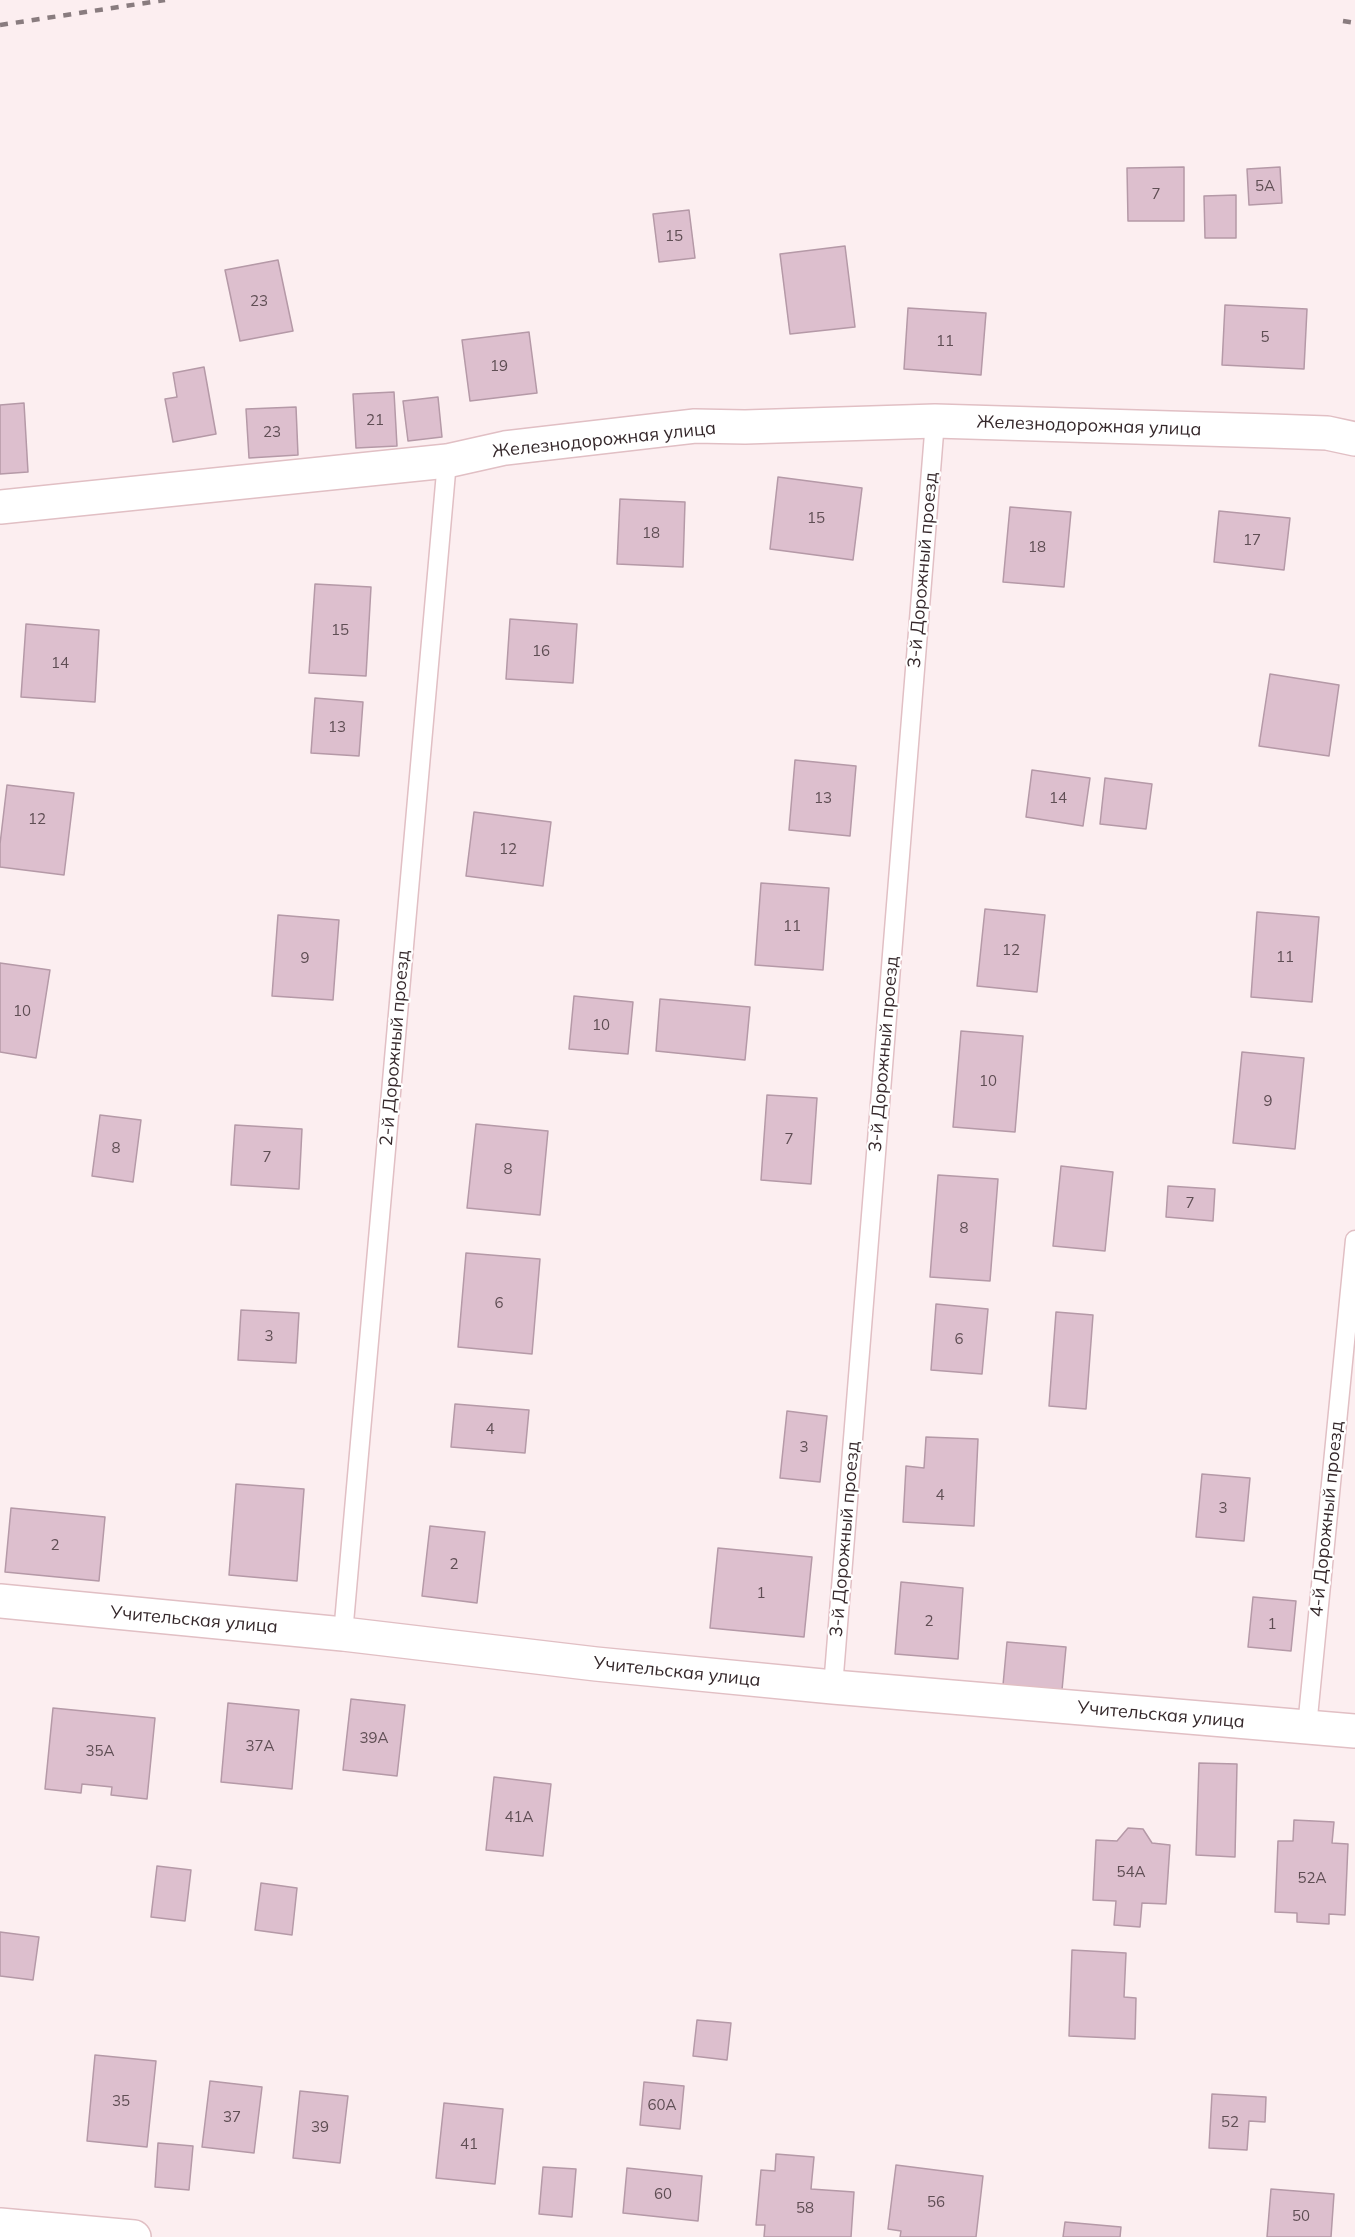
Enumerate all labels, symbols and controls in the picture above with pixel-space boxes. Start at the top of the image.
house number: 5А [1255,177,1275,195]
house number: 7 [1152,185,1160,203]
house number: 15 [665,227,683,245]
house number: 23 [250,292,268,310]
house number: 5 [1261,328,1269,346]
house number: 11 [936,332,954,350]
house number: 19 [490,357,508,375]
house number: 21 [366,411,384,429]
street label: Железнодорожная улица [976,411,1202,441]
street label: Железнодорожная улица [491,418,717,462]
house number: 23 [263,423,281,441]
street label: 3-й Дорожный проезд [904,471,942,669]
house number: 15 [807,509,825,527]
house number: 18 [642,524,660,542]
house number: 17 [1243,531,1261,549]
house number: 18 [1028,538,1046,556]
house number: 15 [331,621,349,639]
house number: 16 [532,642,550,660]
house number: 14 [51,654,69,672]
house number: 13 [328,718,346,736]
house number: 13 [814,789,832,807]
house number: 14 [1049,789,1067,807]
house number: 12 [28,810,46,828]
house number: 12 [499,840,517,858]
house number: 11 [783,917,801,935]
house number: 12 [1002,941,1020,959]
house number: 11 [1276,948,1294,966]
house number: 9 [301,949,309,967]
street label: 2-й Дорожный проезд [376,949,414,1147]
street label: 3-й Дорожный проезд [865,955,903,1153]
house number: 10 [13,1002,31,1020]
house number: 10 [592,1016,610,1034]
house number: 10 [979,1072,997,1090]
house number: 9 [1264,1092,1272,1110]
house number: 7 [785,1130,793,1148]
house number: 8 [112,1139,120,1157]
house number: 7 [263,1148,271,1166]
house number: 8 [504,1160,512,1178]
house number: 7 [1186,1194,1194,1212]
house number: 8 [960,1219,968,1237]
house number: 6 [495,1294,503,1312]
house number: 3 [265,1327,273,1345]
house number: 6 [955,1330,963,1348]
house number: 4 [486,1420,494,1438]
street label: 4-й Дорожный проезд [1306,1420,1348,1618]
house number: 3 [800,1438,808,1456]
street label: 3-й Дорожный проезд [826,1440,864,1638]
house number: 4 [936,1486,944,1504]
house number: 3 [1219,1499,1227,1517]
house number: 2 [51,1536,59,1554]
house number: 2 [450,1555,458,1573]
house number: 1 [757,1584,765,1602]
street label: Учительская улица [109,1602,279,1638]
house number: 2 [925,1612,933,1630]
house number: 1 [1268,1615,1276,1633]
street label: Учительская улица [592,1652,762,1692]
street label: Учительская улица [1076,1697,1246,1733]
house number: 39А [359,1729,389,1747]
house number: 37А [245,1737,275,1755]
house number: 35А [85,1742,115,1760]
house number: 41А [504,1808,534,1826]
house number: 54А [1116,1863,1146,1881]
house number: 52А [1297,1869,1327,1887]
house number: 35 [112,2092,130,2110]
house number: 60А [647,2096,677,2114]
house number: 37 [223,2108,241,2126]
house number: 52 [1221,2113,1239,2131]
house number: 39 [311,2118,329,2136]
house number: 41 [460,2135,478,2153]
house number: 60 [654,2185,672,2203]
house number: 56 [927,2193,945,2211]
house number: 58 [796,2199,814,2217]
house number: 50 [1292,2207,1310,2225]

